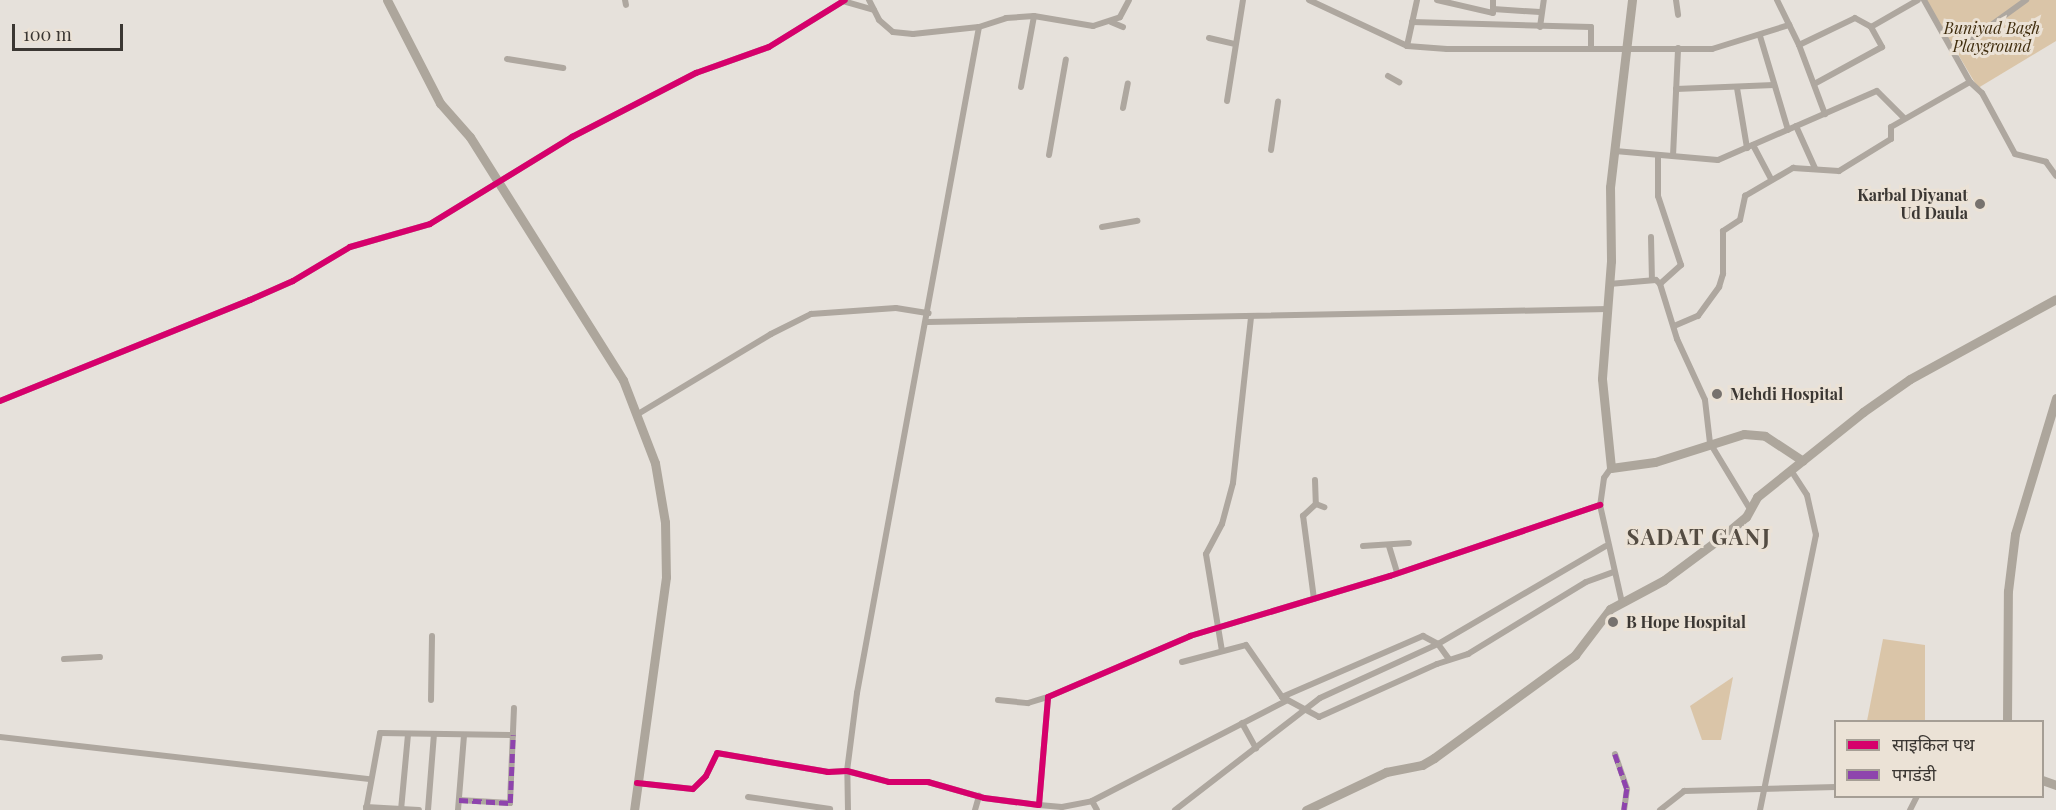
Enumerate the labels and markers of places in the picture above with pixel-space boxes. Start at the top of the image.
place label: Karbal Diyanat Ud Daula [1857,185,1968,223]
marker: Karbal Diyanat Ud Daula [1973,197,1987,211]
place label: Mehdi Hospital [1730,384,1843,404]
marker: Mehdi Hospital [1708,385,1726,403]
place label: B Hope Hospital [1626,612,1746,632]
marker: B Hope Hospital [1604,613,1622,631]

